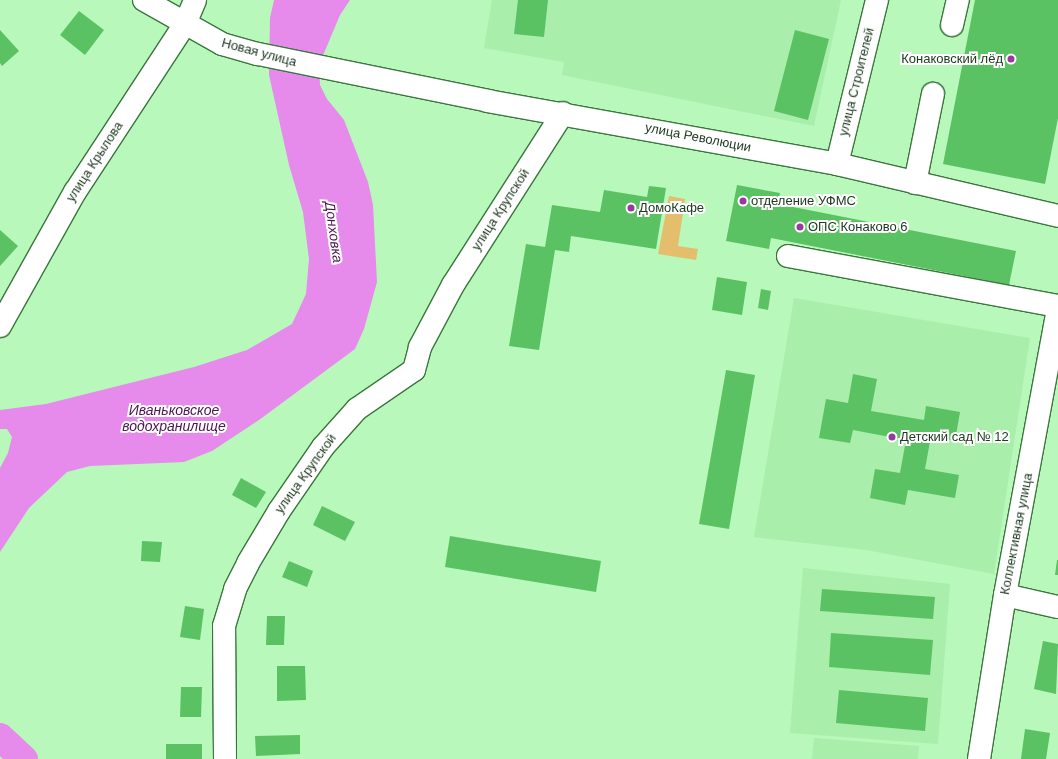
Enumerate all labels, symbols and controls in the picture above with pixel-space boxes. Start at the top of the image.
street label: улица Строителей [836,26,878,138]
street label: Новая улица [220,36,298,70]
place label: Конаковский лёд [901,51,1003,67]
marker: Конаковский лёд [1006,54,1016,64]
street label: улица Крылова [63,119,127,205]
street label: улица Революции [644,120,752,156]
street label: улица Крупской [469,166,533,254]
place label: отделение УФМС [751,193,856,209]
marker: отделение УФМС [738,196,748,206]
water label: Донховка [321,200,347,264]
place label: ДомоКафе [639,200,704,216]
marker: ДомоКафе [626,203,636,213]
place label: ОПС Конаково 6 [808,219,908,235]
marker: ОПС Конаково 6 [795,222,805,232]
water label: Иваньковское водохранилище [122,402,226,434]
place label: Детский сад № 12 [900,429,1009,445]
street label: улица Крупской [272,431,340,517]
marker: Детский сад № 12 [887,432,897,442]
street label: Коллективная улица [998,472,1036,596]

